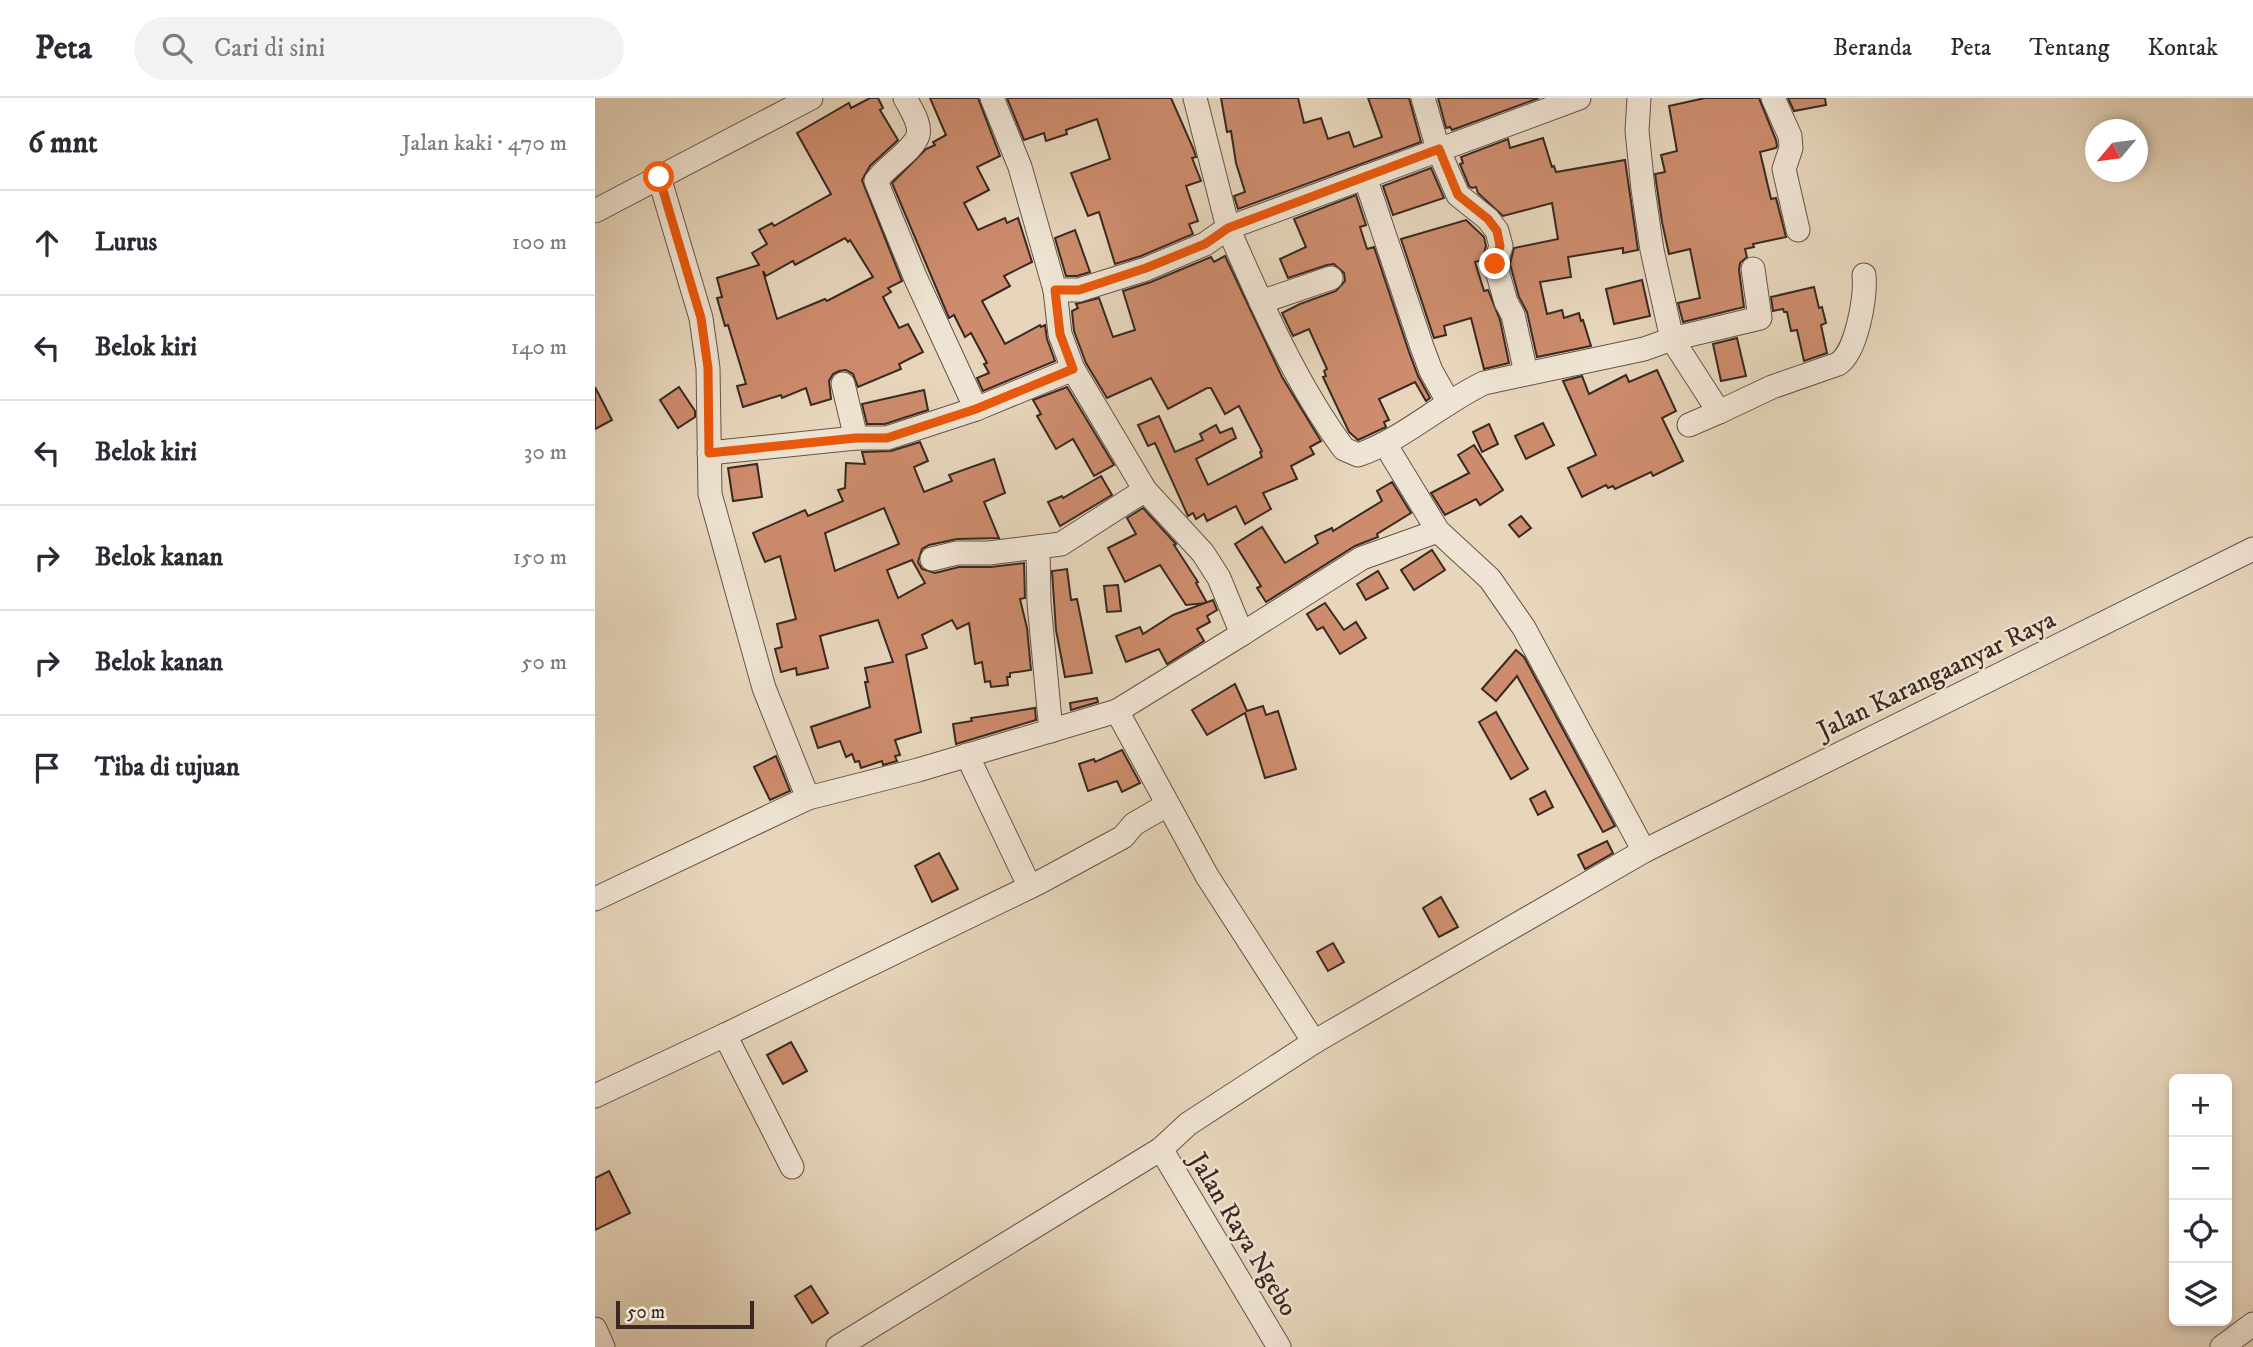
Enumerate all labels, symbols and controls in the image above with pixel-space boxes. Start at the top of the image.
search box [134,17,624,80]
text: Peta [35,28,92,69]
icon: search [158,29,196,67]
text: Cari di sini [214,32,325,65]
text: Beranda [1833,33,1912,63]
text: Peta [1950,33,1991,63]
text: Tentang [2029,33,2110,63]
text: Kontak [2148,33,2218,63]
north arrow [2085,119,2148,182]
text: 6 mnt [28,125,98,162]
text: Jalan kaki · 470 m [402,129,567,158]
route start [643,161,674,192]
icon: ahead [28,224,66,262]
text: Lurus [95,226,157,259]
text: 100 m [512,228,567,257]
route end [1479,248,1510,279]
icon: left [28,329,66,367]
text: Belok kiri [95,331,197,364]
text: 140 m [511,333,567,362]
icon: left [28,434,66,472]
text: Belok kiri [95,436,197,469]
text: 30 m [524,438,567,467]
icon: right [28,539,66,577]
text: Belok kanan [95,541,223,574]
text: 150 m [513,543,567,572]
street label: Jalan Karangaanyar Raya [1810,603,2061,748]
icon: right [28,644,66,682]
text: Belok kanan [95,646,223,679]
text: 50 m [521,648,567,677]
icon: arrive [28,749,66,787]
text: Tiba di tujuan [95,751,240,784]
map controls [2169,1074,2232,1326]
button: + [2169,1074,2232,1137]
button: − [2169,1137,2232,1200]
street label: Jalan Raya Ngebo [1180,1145,1305,1323]
button: locate [2169,1200,2232,1263]
button: layers [2169,1263,2232,1326]
scale bar [616,1298,754,1330]
text: 50 m [627,1301,665,1324]

